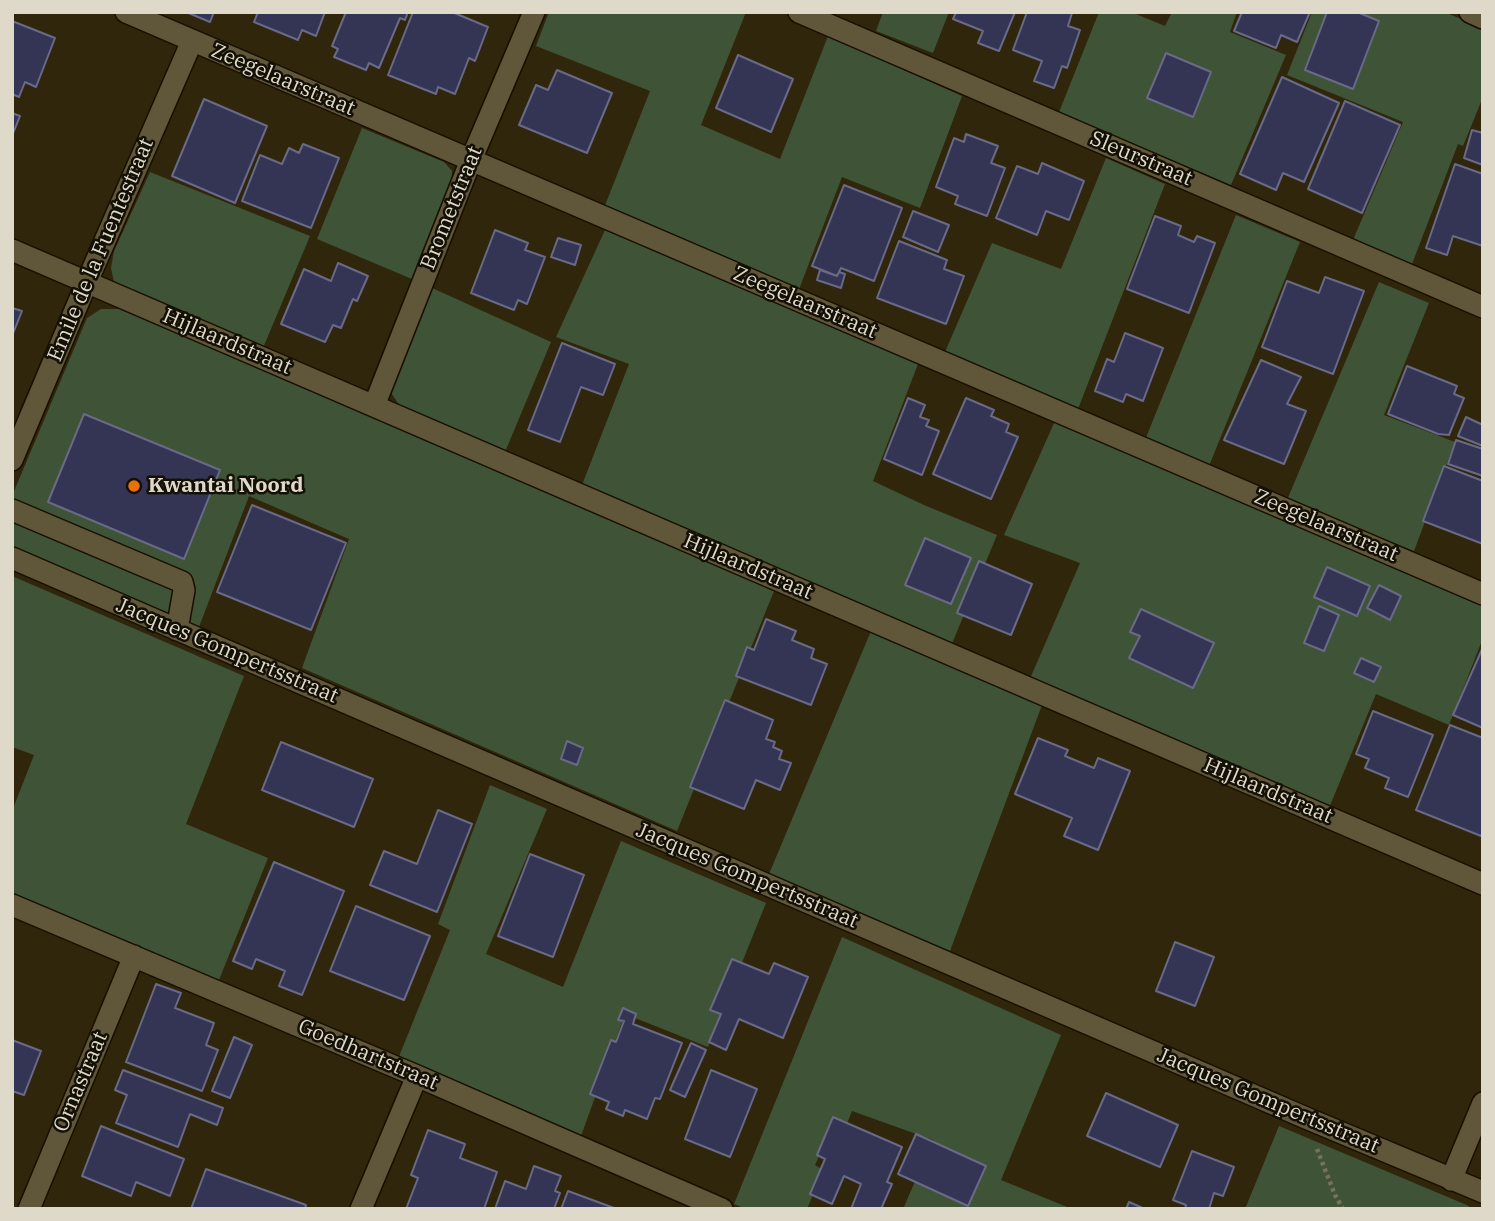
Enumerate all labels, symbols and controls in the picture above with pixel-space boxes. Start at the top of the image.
street label: Zeegelaarstraat [207,38,359,122]
street label: Sleurstraat [1086,126,1196,192]
street label: Emile de la Fuentestraat [43,135,159,365]
street label: Brometstraat [416,143,488,273]
street label: Zeegelaarstraat [729,261,881,345]
street label: Hijlaardstraat [159,303,295,381]
place label: Kwantai Noord [148,473,303,499]
marker: Kwantai Noord [126,478,142,494]
street label: Zeegelaarstraat [1250,484,1402,568]
street label: Hijlaardstraat [680,528,816,606]
street label: Jacques Gompertsstraat [112,593,342,709]
street label: Hijlaardstraat [1200,752,1336,830]
street label: Jacques Gompertsstraat [632,818,862,934]
street label: Goedhartstraat [294,1014,442,1096]
street label: Ornastraat [49,1028,113,1136]
street label: Jacques Gompertsstraat [1153,1043,1383,1159]

